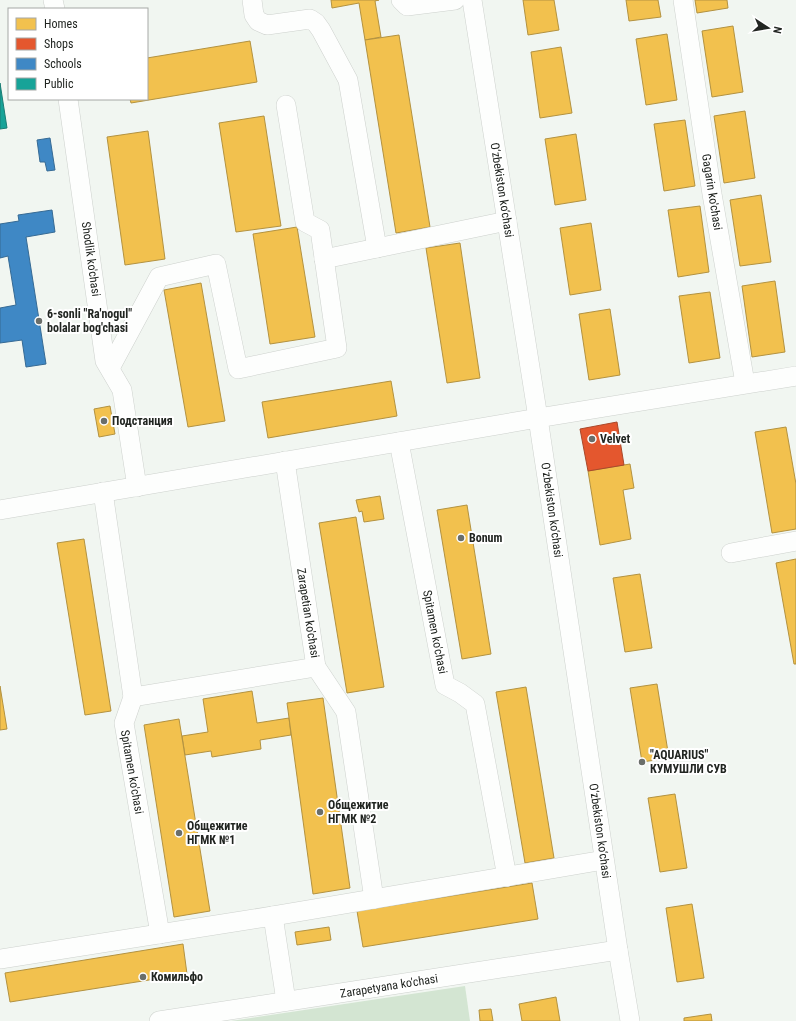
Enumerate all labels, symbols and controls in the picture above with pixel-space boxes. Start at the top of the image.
legend [8,8,148,100]
north arrow [748,8,788,48]
text: Homes [44,17,78,31]
text: N [770,25,784,35]
text: Shops [44,37,73,51]
text: Schools [44,57,82,71]
text: Public [44,77,74,91]
street label: O‘zbekiston ko‘chasi [488,142,516,238]
street label: Gagarin ko'chasi [699,153,725,231]
street label: Shodlik ko'chasi [79,221,103,297]
place label: 6-sonli "Ra'nogul" bolalar bog'chasi [47,307,132,335]
marker: 6-sonli "Ra'nogul" bolalar bog'chasi [34,316,44,326]
place label: Подстанция [112,414,173,428]
marker: Подстанция [99,416,109,426]
place label: Velvet [600,432,630,446]
marker: Velvet [587,434,597,444]
street label: O‘zbekiston ko‘chasi [538,462,566,558]
place label: Bonum [469,531,503,545]
marker: Bonum [456,533,466,543]
street label: Zarapetian ko'chasi [294,567,322,659]
street label: Spitamen ko'chasi [420,589,450,675]
street label: Spitamen ko'chasi [118,729,146,815]
place label: "AQUARIUS" КУМУШЛИ СУВ [650,748,727,776]
marker: "AQUARIUS" КУМУШЛИ СУВ [637,757,647,767]
street label: O‘zbekiston ko‘chasi [586,783,614,879]
place label: Общежитие НГМК №2 [328,798,389,826]
marker: Общежитие НГМК №2 [315,807,325,817]
place label: Общежитие НГМК №1 [187,819,248,847]
marker: Общежитие НГМК №1 [174,828,184,838]
place label: Комильфо [151,970,203,984]
street label: Zarapetyana ko'chasi [339,971,439,1001]
marker: Комильфо [138,972,148,982]

